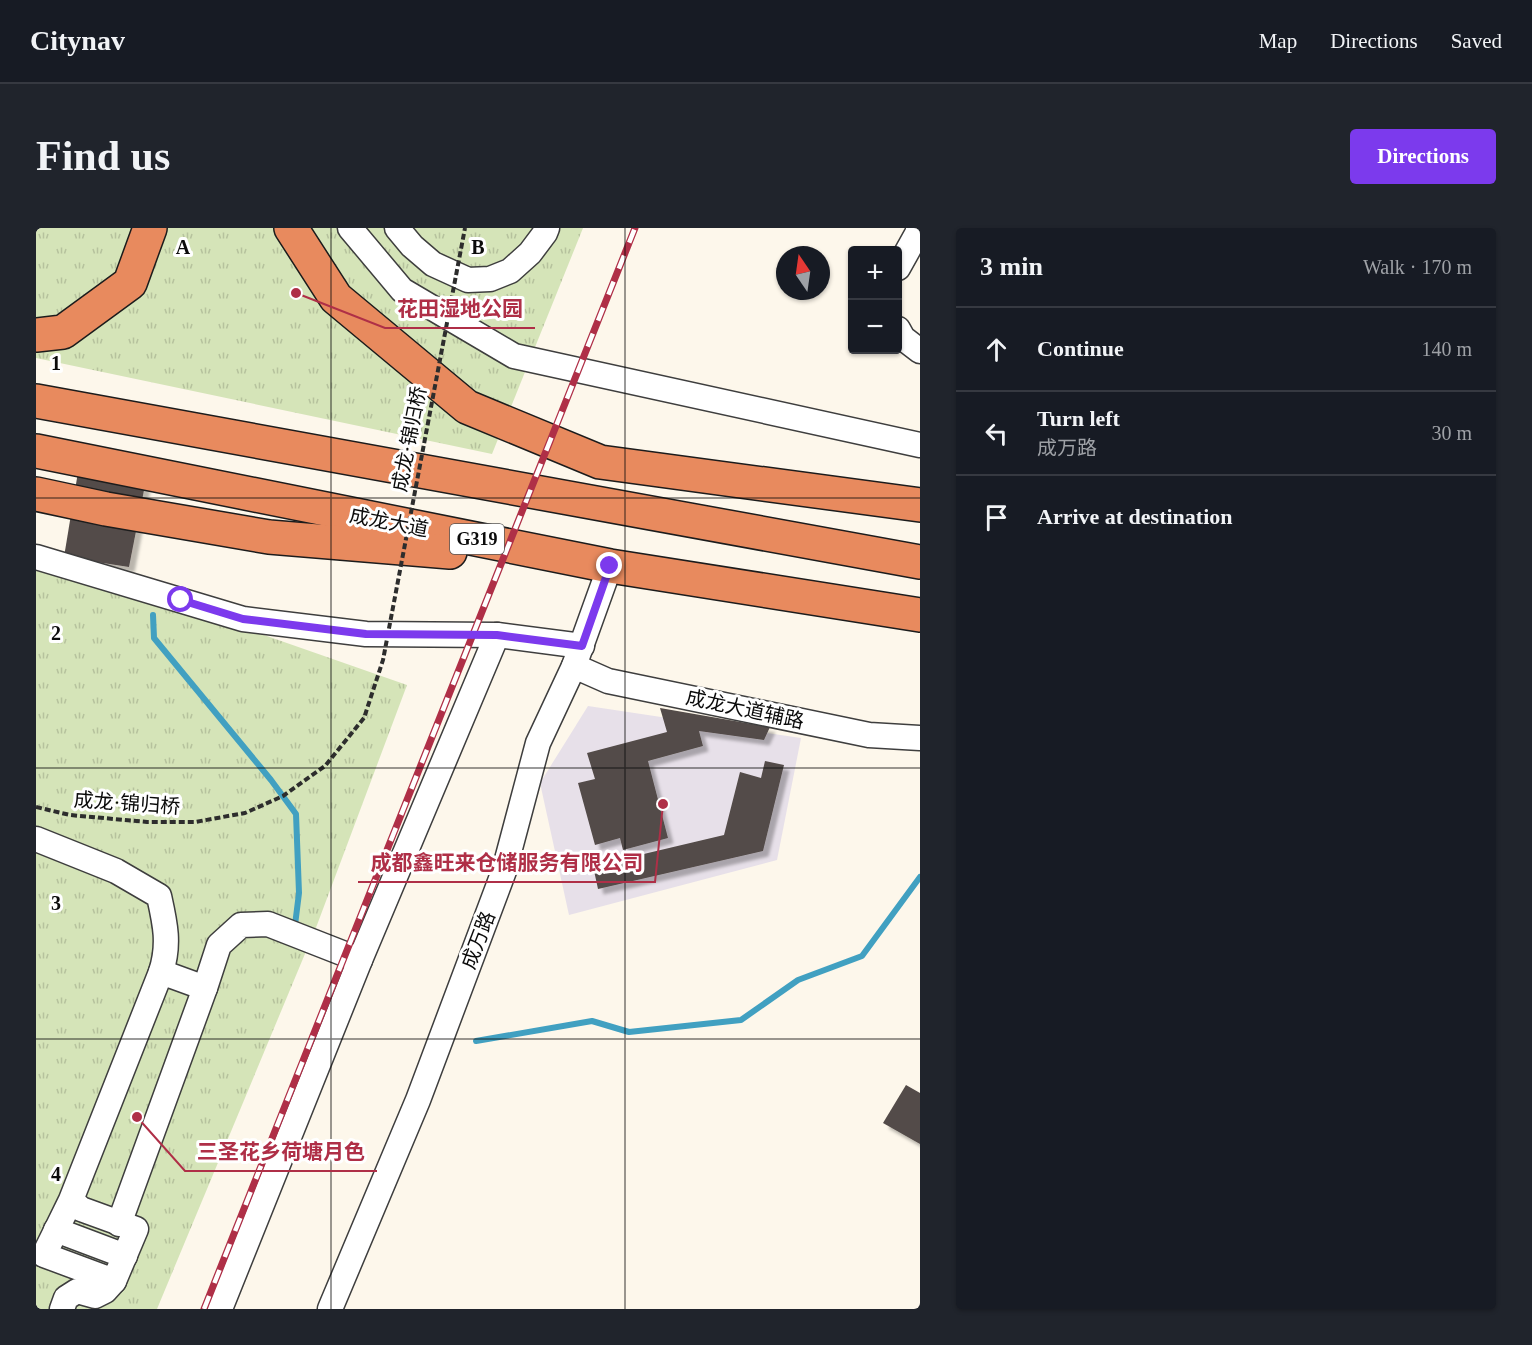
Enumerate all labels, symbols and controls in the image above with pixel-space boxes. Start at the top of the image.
text: Citynav [30,25,125,56]
text: Map [1259,29,1297,53]
text: Directions [1330,29,1418,53]
text: Saved [1451,29,1502,53]
button: Directions [1350,129,1496,184]
text: Find us [36,133,170,179]
text: A [176,236,191,258]
text: B [471,236,485,258]
north arrow [776,246,830,300]
map controls [848,246,902,354]
button: + [848,246,902,300]
text: 3 min [980,252,1043,281]
text: Walk · 170 m [1363,256,1472,278]
callout: 花田湿地公园 [385,289,535,328]
text: 花田湿地公园 [397,297,523,321]
button: − [848,300,902,354]
icon: ahead [980,333,1013,366]
text: Continue [1037,336,1124,361]
text: 140 m [1421,338,1472,360]
text: 1 [51,352,61,374]
street label: 成龙·锦归桥 [388,385,430,493]
text: Turn left [1037,406,1120,431]
icon: left [980,417,1013,450]
text: 30 m [1431,422,1472,444]
text: 成万路 [1037,437,1097,459]
icon: arrive [980,501,1013,534]
street label: 成龙大道 [348,504,430,540]
text: Arrive at destination [1037,504,1233,529]
road number: G319 [450,524,504,554]
route end [596,552,622,578]
route start [167,586,193,612]
text: 2 [51,622,61,644]
street label: 成龙大道辅路 [684,686,806,732]
street label: 成龙·锦归桥 [73,788,181,818]
callout: 成都鑫旺来仓储服务有限公司 [358,843,655,882]
text: 成都鑫旺来仓储服务有限公司 [371,851,644,875]
text: 3 [51,892,61,914]
street label: 成万路 [457,908,499,972]
callout: 三圣花乡荷塘月色 [185,1132,377,1171]
text: 三圣花乡荷塘月色 [197,1140,365,1164]
text: 4 [51,1163,61,1185]

